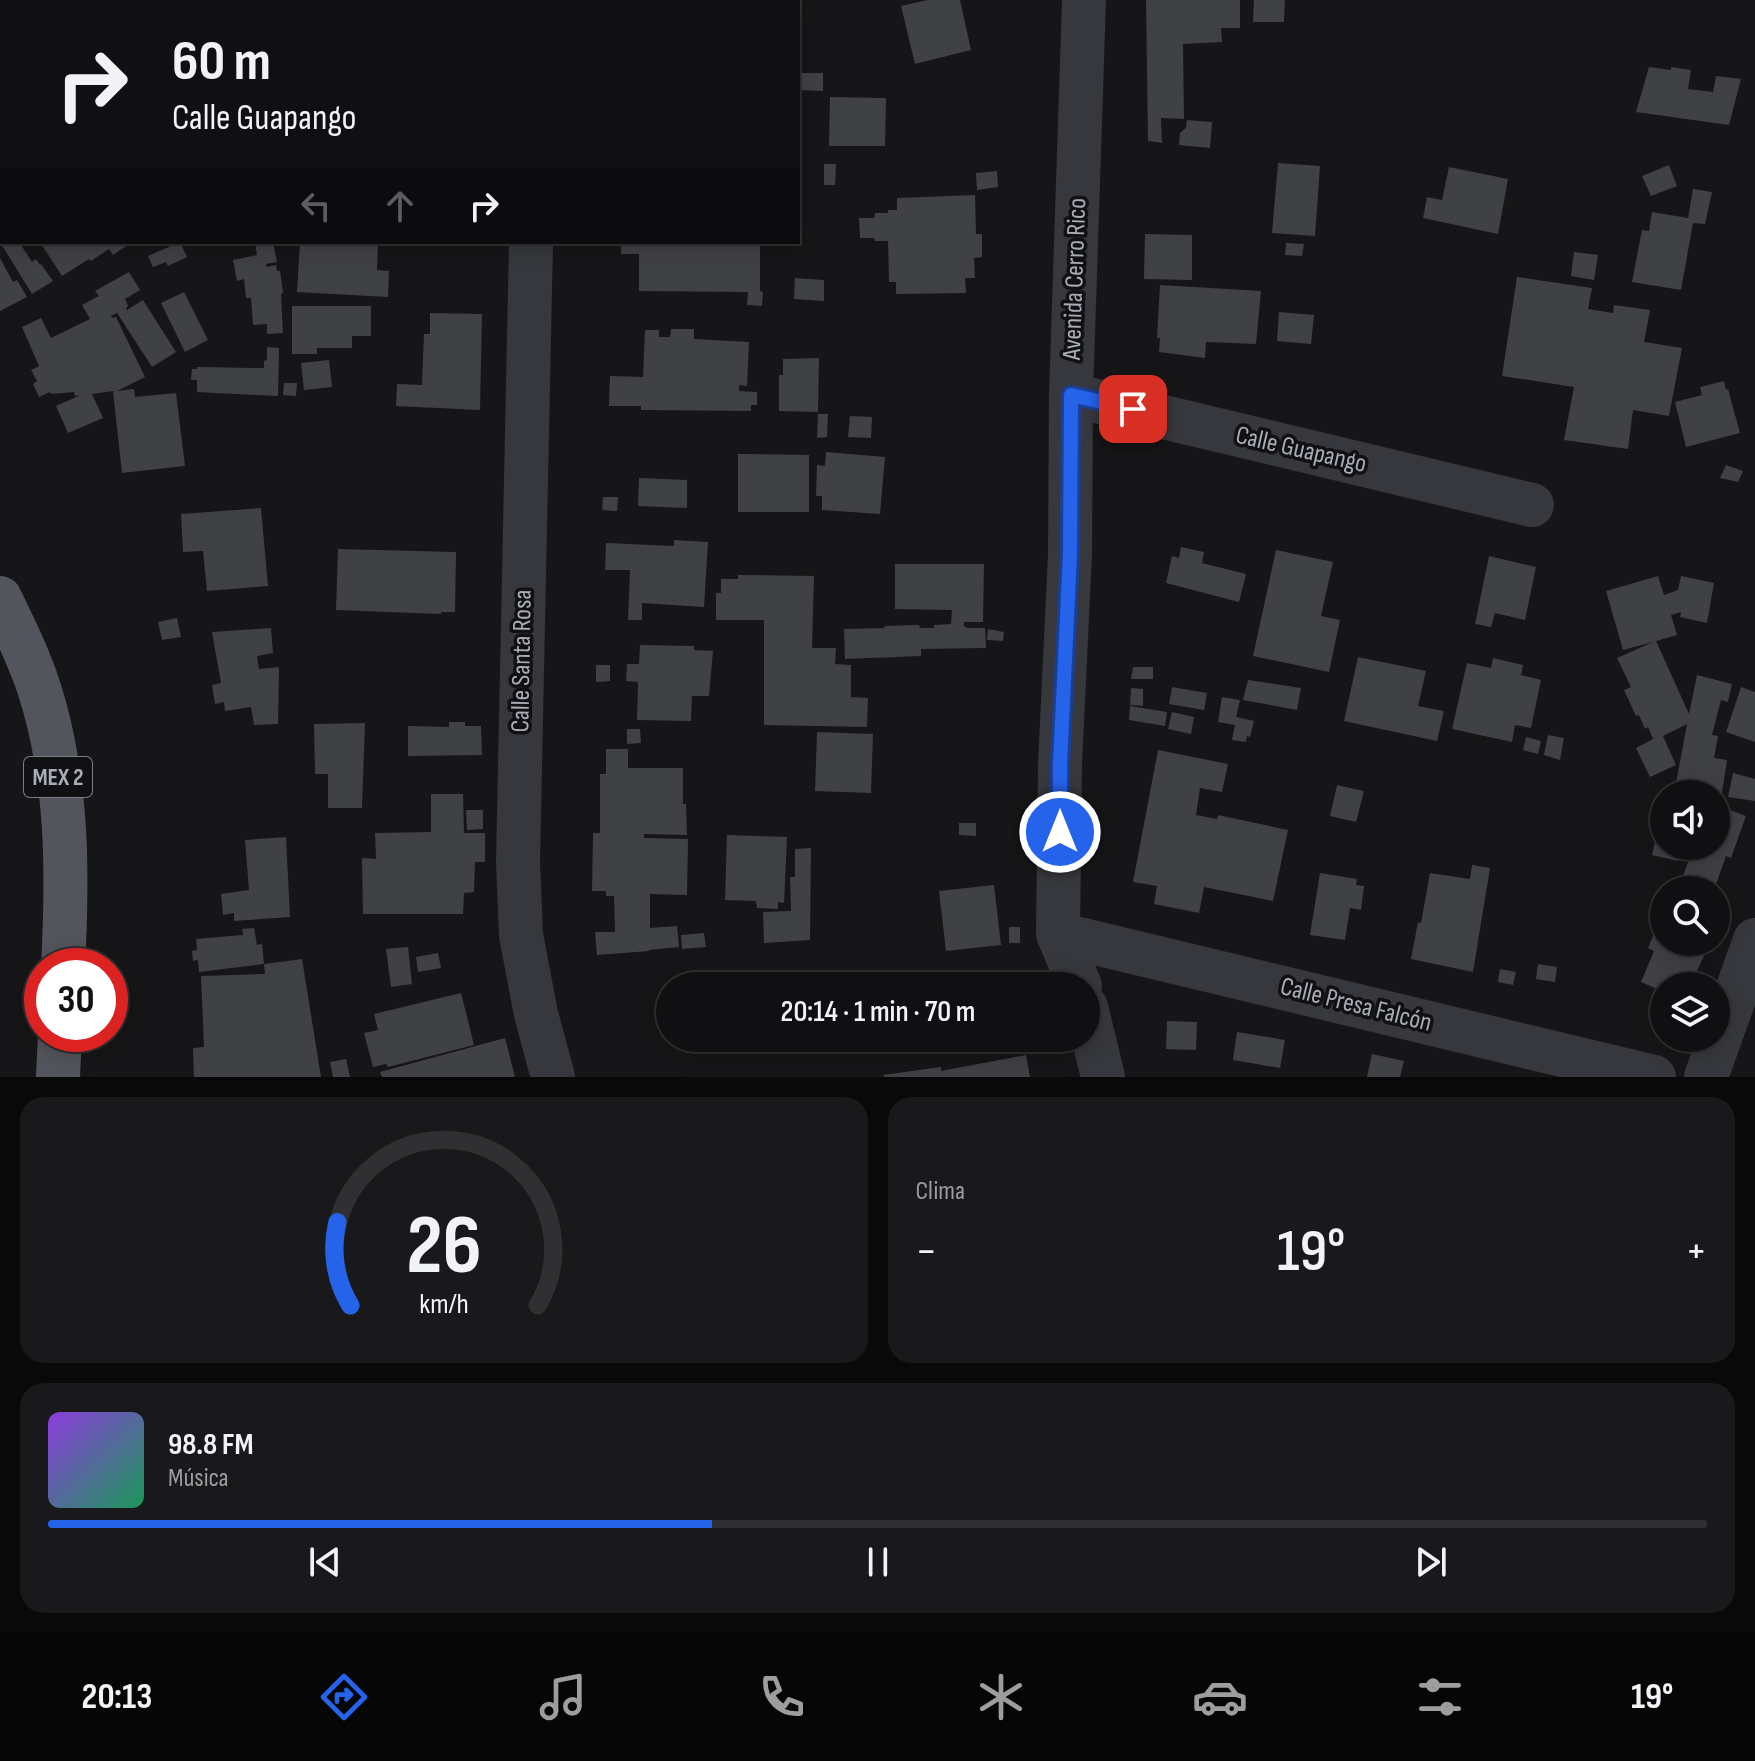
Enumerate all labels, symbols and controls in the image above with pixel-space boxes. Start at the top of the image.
text: 60 m [172,29,271,96]
icon: right [40,32,144,136]
text: Calle Guapango [172,97,357,140]
icon: left [294,184,338,228]
icon: ahead [378,184,422,228]
icon: right [462,184,506,228]
street label: Avenida Cerro Rico [1057,197,1093,362]
pin [1099,375,1167,443]
icon: arrive [1111,387,1155,431]
street label: Calle Guapango [1233,420,1369,480]
street label: Calle Santa Rosa [505,589,539,733]
road number: MEX 2 [24,757,92,797]
map controls [1650,780,1730,1052]
button: sound [1650,780,1730,860]
position arrow [1018,790,1102,874]
button: search [1650,876,1730,956]
speed limit sign: 30 [24,948,128,1052]
street label: Calle Presa Falcón [1277,971,1435,1039]
button: layers [1650,972,1730,1052]
text: 20:14 · 1 min · 70 m [781,994,975,1030]
text: Clima [916,1176,965,1207]
text: 26 [406,1197,482,1297]
text: 19° [1277,1216,1346,1288]
text: − [916,1225,937,1278]
text: + [1685,1225,1707,1278]
text: km/h [419,1287,468,1322]
text: 98.8 FM [168,1427,253,1463]
text: Música [168,1463,229,1494]
icon: previous [303,1540,347,1584]
icon: pause [856,1540,900,1584]
icon: next [1409,1540,1453,1584]
icon: directions [316,1669,372,1725]
icon: music [535,1669,591,1725]
icon: phone [754,1669,810,1725]
icon: climate [973,1669,1029,1725]
icon: car [1192,1669,1248,1725]
icon: filters [1412,1669,1468,1725]
text: 20:13 [82,1676,152,1719]
text: 19° [1631,1676,1673,1719]

